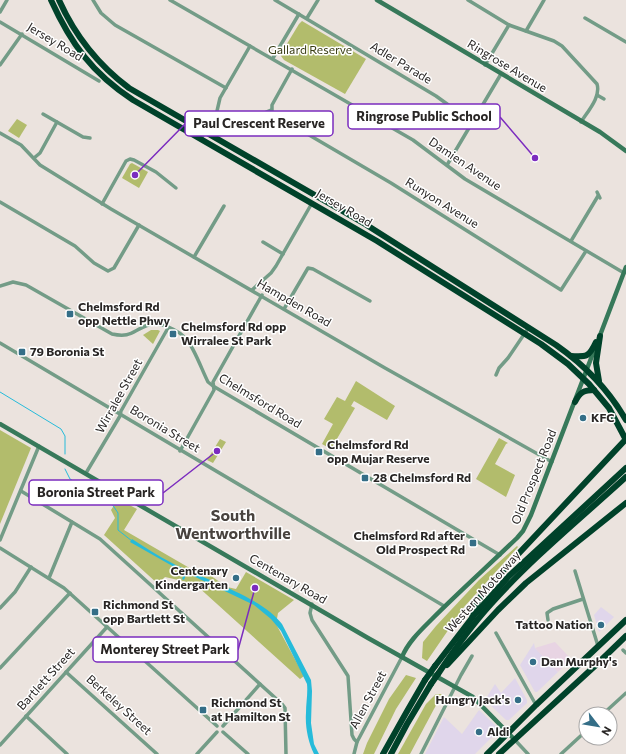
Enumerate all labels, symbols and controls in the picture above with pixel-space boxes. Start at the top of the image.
street label: Jersey Road [25,19,86,64]
street label: Ringrose Avenue [465,36,550,94]
street label: Adler Parade [368,38,435,86]
park label: Gallard Reserve [268,42,352,56]
callout: Ringrose Public School [348,104,500,129]
text: Ringrose Public School [356,108,492,124]
callout: Paul Crescent Reserve [185,111,333,136]
text: Paul Crescent Reserve [193,115,325,131]
street label: Damien Avenue [427,134,504,193]
street label: Runyon Avenue [403,174,482,230]
street label: Jersey Road [313,185,375,230]
street label: Hampden Road [255,275,334,329]
place label: Chelmsford Rd opp Nettle Phwy [78,299,171,327]
marker: Chelmsford Rd opp Nettle Phwy [65,309,75,319]
place label: Chelmsford Rd opp Wirralee St Park [181,319,286,347]
marker: Chelmsford Rd opp Wirralee St Park [168,329,178,339]
place label: 79 Boronia St [30,344,104,358]
marker: 79 Boronia St [17,347,27,357]
street label: Wirralee Street [92,356,144,435]
street label: Chelmsford Road [217,370,304,430]
street label: Boronia Street [128,402,203,455]
place label: KFC [591,410,615,424]
marker: KFC [578,413,588,423]
street label: Old Prospect Road [508,427,559,526]
place label: Chelmsford Rd opp Mujar Reserve [327,437,430,465]
marker: Chelmsford Rd opp Mujar Reserve [314,447,324,457]
place label: 28 Chelmsford Rd [373,470,471,484]
marker: 28 Chelmsford Rd [360,473,370,483]
callout: Boronia Street Park [29,480,163,505]
text: Boronia Street Park [37,484,155,500]
district label: South Wentworthville [175,505,291,542]
place label: Chelmsford Rd after Old Prospect Rd [354,528,465,556]
marker: Chelmsford Rd after Old Prospect Rd [468,538,478,548]
street label: Western Motorway [442,547,523,635]
street label: Centenary Road [247,550,330,606]
place label: Centenary Kindergarten [155,563,228,591]
marker: Centenary Kindergarten [231,573,241,583]
place label: Richmond St opp Bartlett St [103,597,185,625]
marker: Richmond St opp Bartlett St [90,607,100,617]
place label: Tattoo Nation [515,617,593,631]
marker: Tattoo Nation [596,620,606,630]
callout: Monterey Street Park [93,637,238,662]
text: Monterey Street Park [100,641,230,657]
street label: Bartlett Street [14,644,77,712]
place label: Dan Murphy's [541,654,618,668]
marker: Dan Murphy's [528,657,538,667]
street label: Allen Street [346,668,388,731]
street label: Berkeley Street [84,671,155,737]
place label: Hungry Jack's [436,692,510,707]
place label: Richmond St at Hamilton St [211,695,291,723]
marker: Hungry Jack's [513,695,523,705]
marker: Richmond St at Hamilton St [198,705,208,715]
north arrow [578,706,618,746]
place label: Aldi [487,724,509,738]
text: N [599,725,615,738]
marker: Aldi [474,727,484,737]

